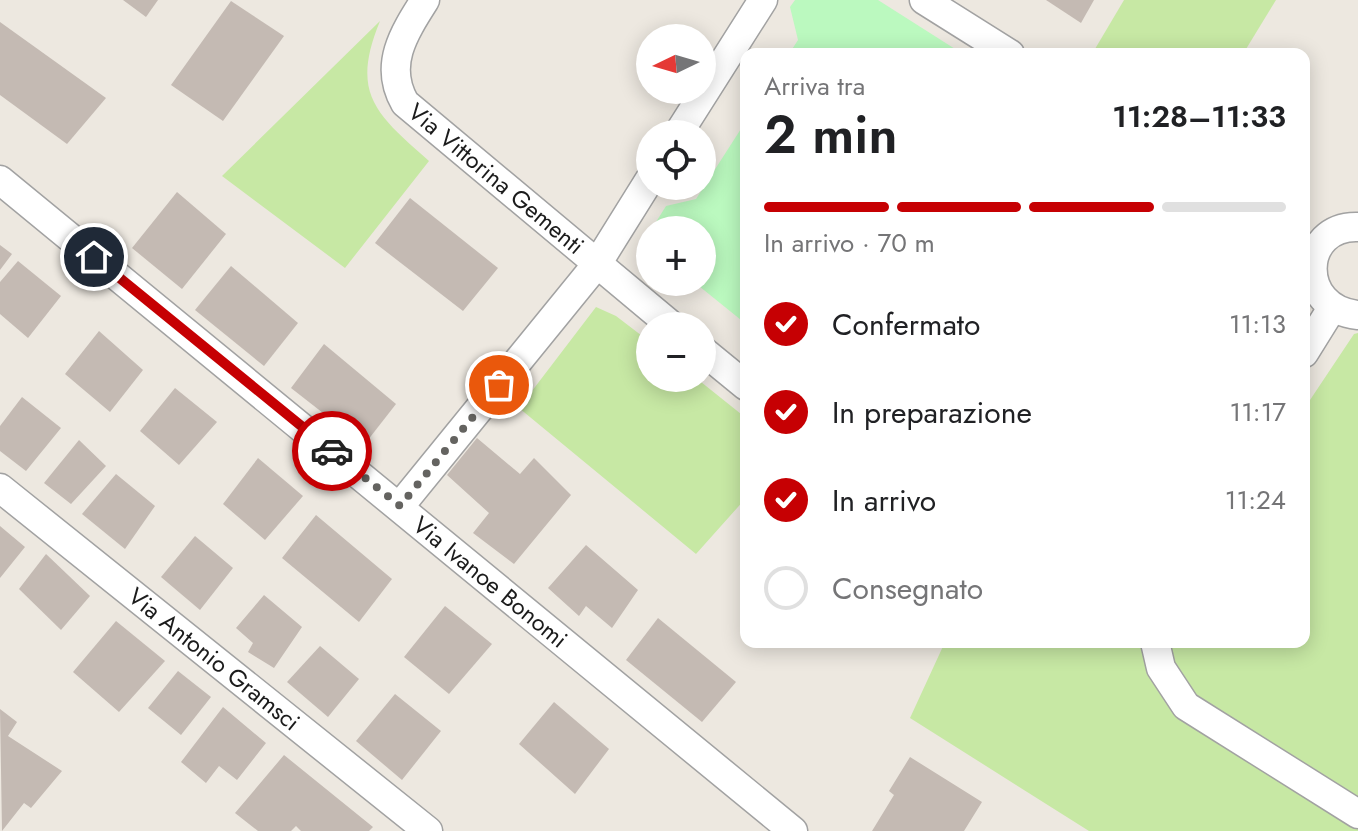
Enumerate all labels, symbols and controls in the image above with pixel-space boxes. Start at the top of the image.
north arrow [636,24,716,104]
map controls [636,24,716,392]
text: Arriva tra [764,67,865,105]
street label: Via Vittorina Gementi [400,95,592,263]
text: 11:28–11:33 [1112,95,1286,138]
text: 2 min [764,97,897,173]
button: locate [636,120,716,200]
button: + [636,216,716,296]
pin [60,223,128,291]
text: In arrivo · 70 m [764,224,935,262]
icon: home [72,235,116,279]
icon: check [764,302,808,346]
text: Confermato [832,303,980,346]
text: 11:13 [1229,305,1286,343]
button: − [636,312,716,392]
pin [465,351,533,419]
icon: bag [477,363,521,407]
icon: check [764,390,808,434]
text: In preparazione [832,391,1032,434]
text: 11:17 [1229,393,1286,431]
courier [292,411,372,491]
icon: car [310,429,354,473]
icon: check [764,478,808,522]
text: In arrivo [832,479,936,522]
text: 11:24 [1225,481,1286,519]
street label: Via Ivanoe Bonomi [405,508,575,656]
text: Consegnato [832,567,983,610]
street label: Via Antonio Gramsci [121,579,308,739]

